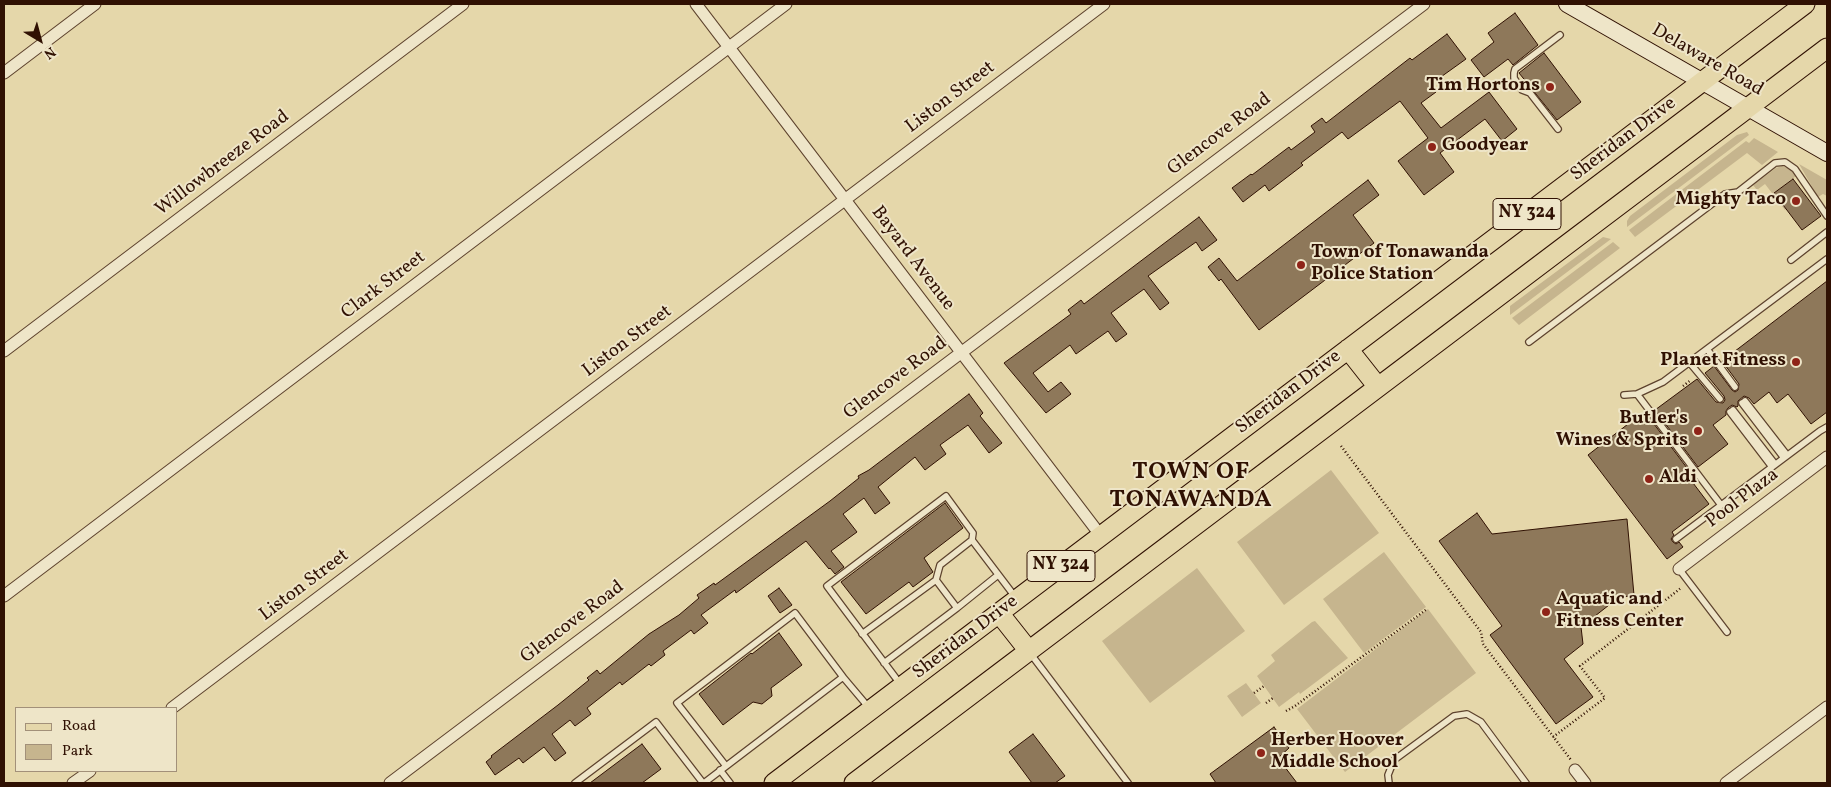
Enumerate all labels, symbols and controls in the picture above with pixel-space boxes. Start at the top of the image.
north arrow [15,15,65,65]
street label: Delaware Road [1647,20,1767,102]
text: N [40,42,59,63]
street label: Liston Street [902,57,1000,139]
place label: Tim Hortons [1426,76,1540,98]
marker: Tim Hortons [1544,81,1556,93]
street label: Glencove Road [1164,89,1276,181]
street label: Sheridan Drive [1567,93,1681,187]
street label: Willowbreeze Road [152,106,294,222]
place label: Goodyear [1442,136,1528,158]
marker: Goodyear [1426,141,1438,153]
place label: Mighty Taco [1675,190,1786,212]
marker: Mighty Taco [1790,195,1802,207]
road number: NY 324 [1493,198,1561,230]
street label: Bayard Avenue [865,202,959,316]
place label: Town of Tonawanda Police Station [1311,243,1489,287]
street label: Clark Street [337,247,431,325]
marker: Town of Tonawanda Police Station [1295,259,1307,271]
street label: Liston Street [579,301,677,383]
street label: Glencove Road [840,333,952,425]
street label: Sheridan Drive [1232,346,1346,440]
place label: Planet Fitness [1660,351,1786,373]
marker: Planet Fitness [1790,356,1802,368]
place label: Butler's Wines & Sprits [1556,409,1688,453]
marker: Butler's Wines & Sprits [1692,425,1704,437]
district label: TOWN OF TONAWANDA [1108,460,1274,516]
street label: Pool Plaza [1702,464,1784,534]
place label: Aldi [1659,468,1697,490]
marker: Aldi [1643,473,1655,485]
street label: Liston Street [256,545,354,627]
road number: NY 324 [1027,550,1095,582]
street label: Glencove Road [517,577,629,669]
place label: Aquatic and Fitness Center [1556,590,1684,634]
street label: Sheridan Drive [909,591,1023,685]
marker: Aquatic and Fitness Center [1540,606,1552,618]
legend [15,707,178,772]
text: Road [62,716,96,737]
place label: Herber Hoover Middle School [1271,731,1404,775]
text: Park [62,741,93,762]
marker: Herber Hoover Middle School [1255,747,1267,759]

